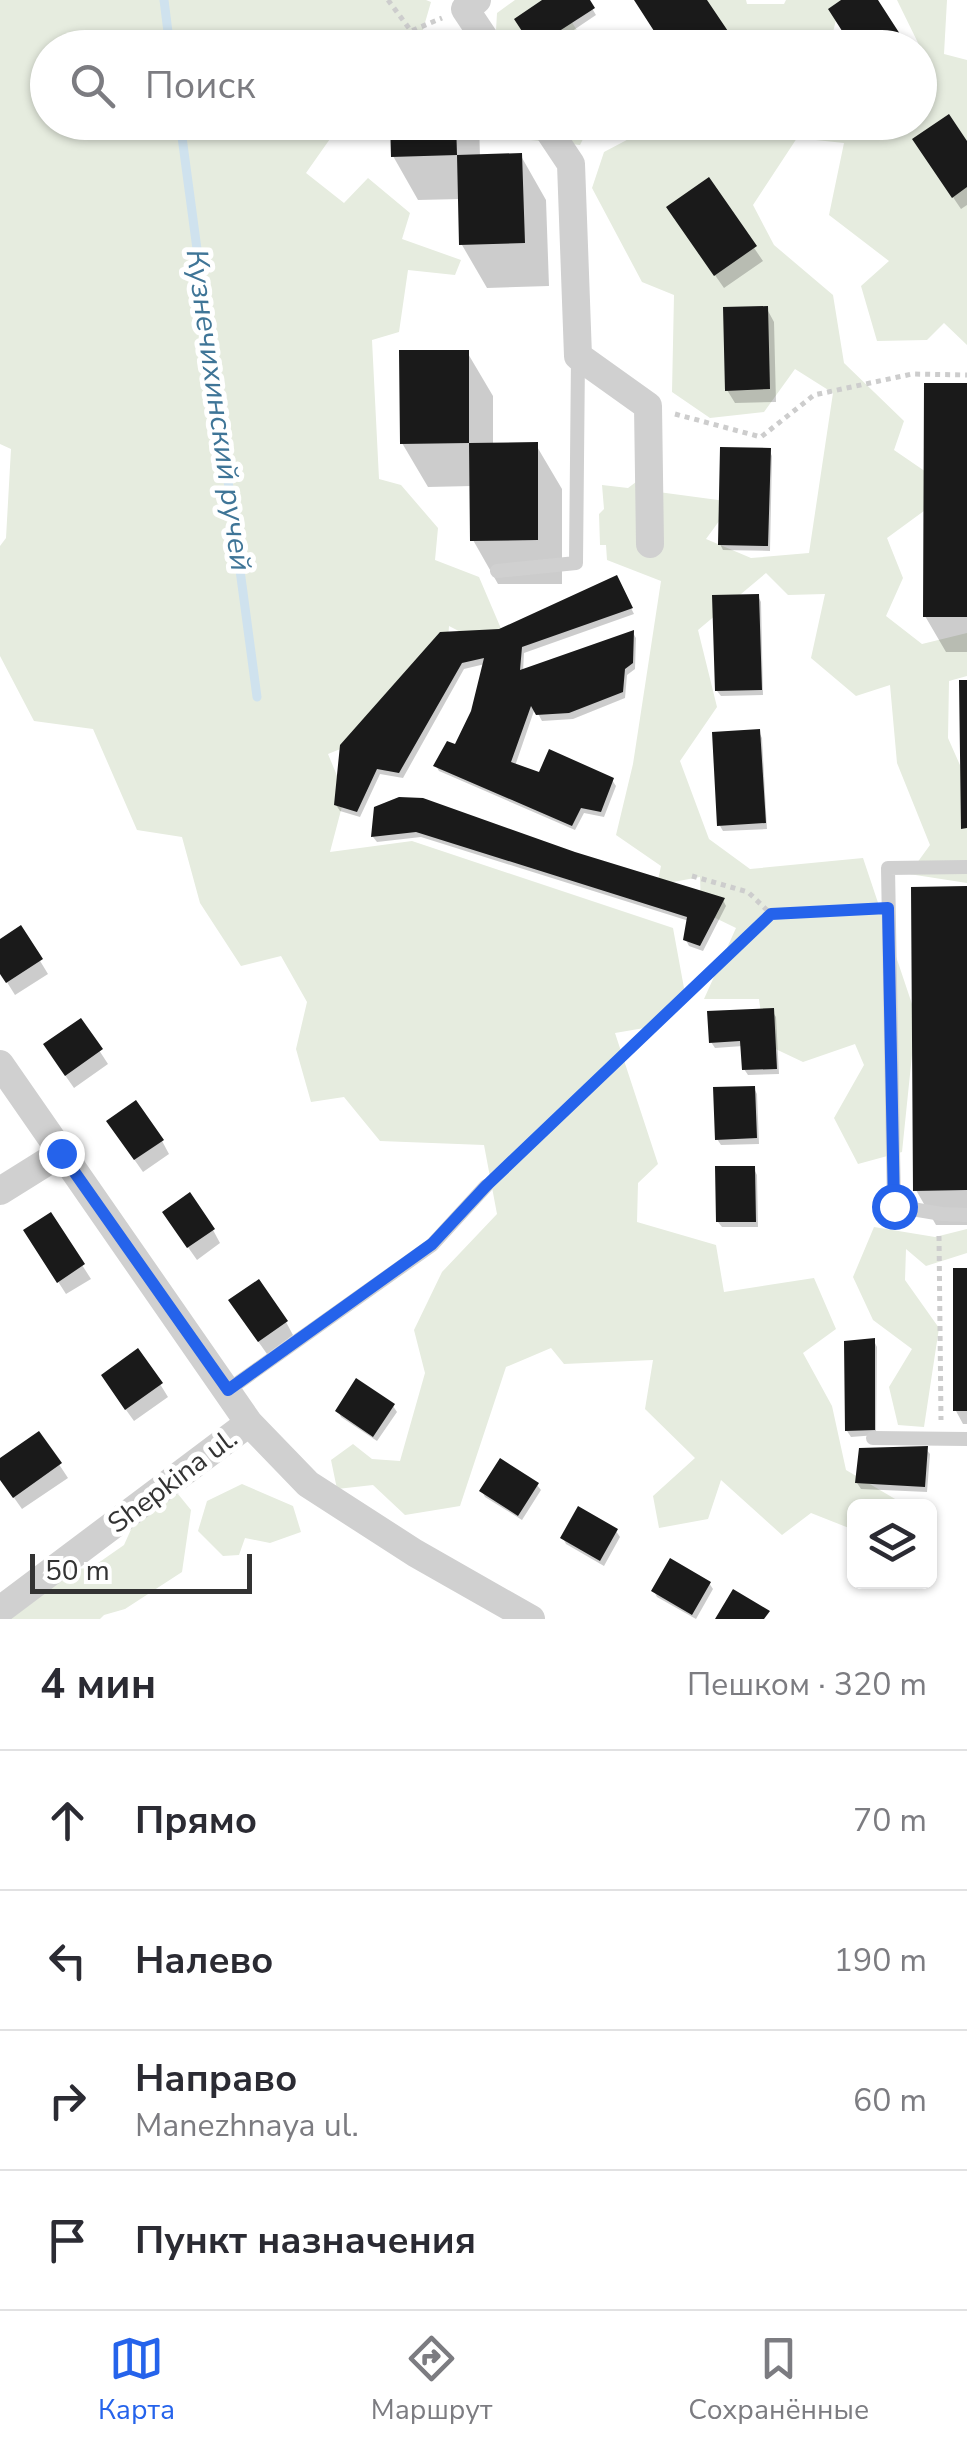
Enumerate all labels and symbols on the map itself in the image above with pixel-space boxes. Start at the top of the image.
water label: Кузнечихинский ручей [176,246,261,574]
route end [39,1131,85,1177]
route start [872,1184,918,1230]
street label: Shepkina ul. [100,1419,245,1542]
scale bar [30,1549,252,1594]

